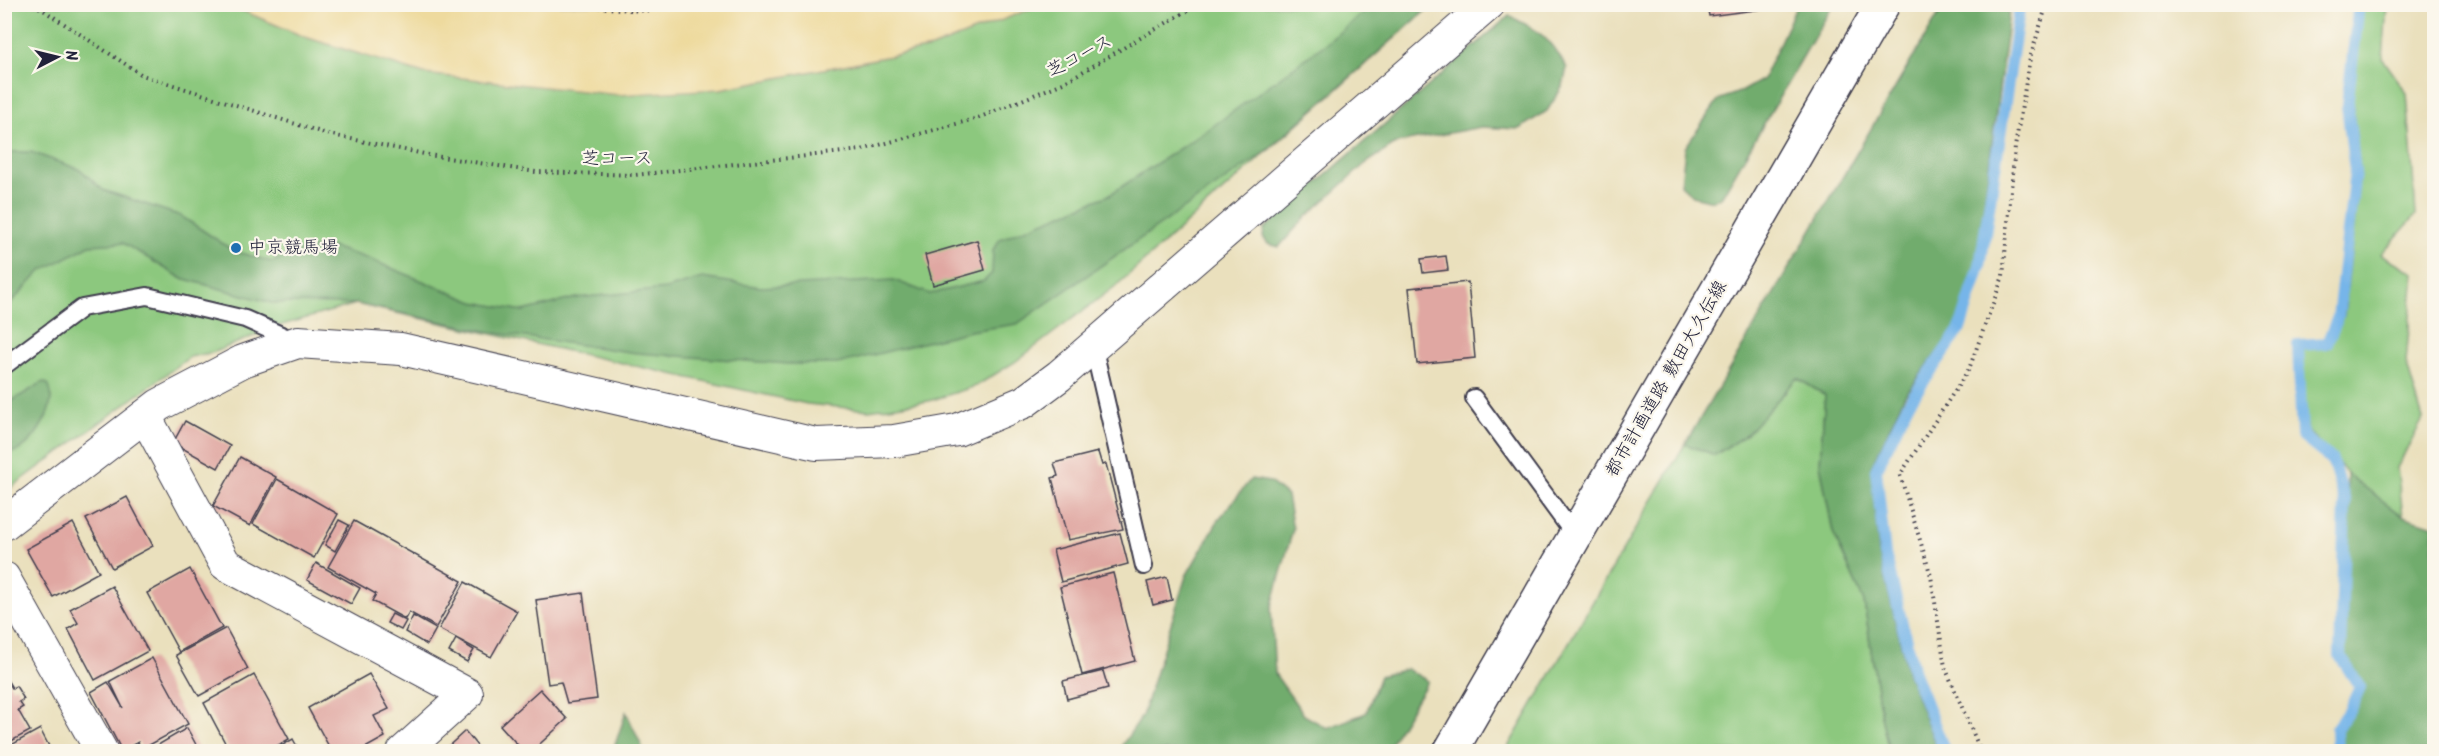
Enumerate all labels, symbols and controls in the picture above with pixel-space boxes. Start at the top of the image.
north arrow [27,27,87,87]
street label: 芝コース [1042,28,1118,86]
text: N [57,49,83,62]
street label: 芝コース [582,145,652,174]
place label: 中京競馬場 [248,234,338,263]
marker: 中京競馬場 [229,241,243,255]
street label: 都市計画道路 敷田大久伝線 [1599,275,1735,483]

